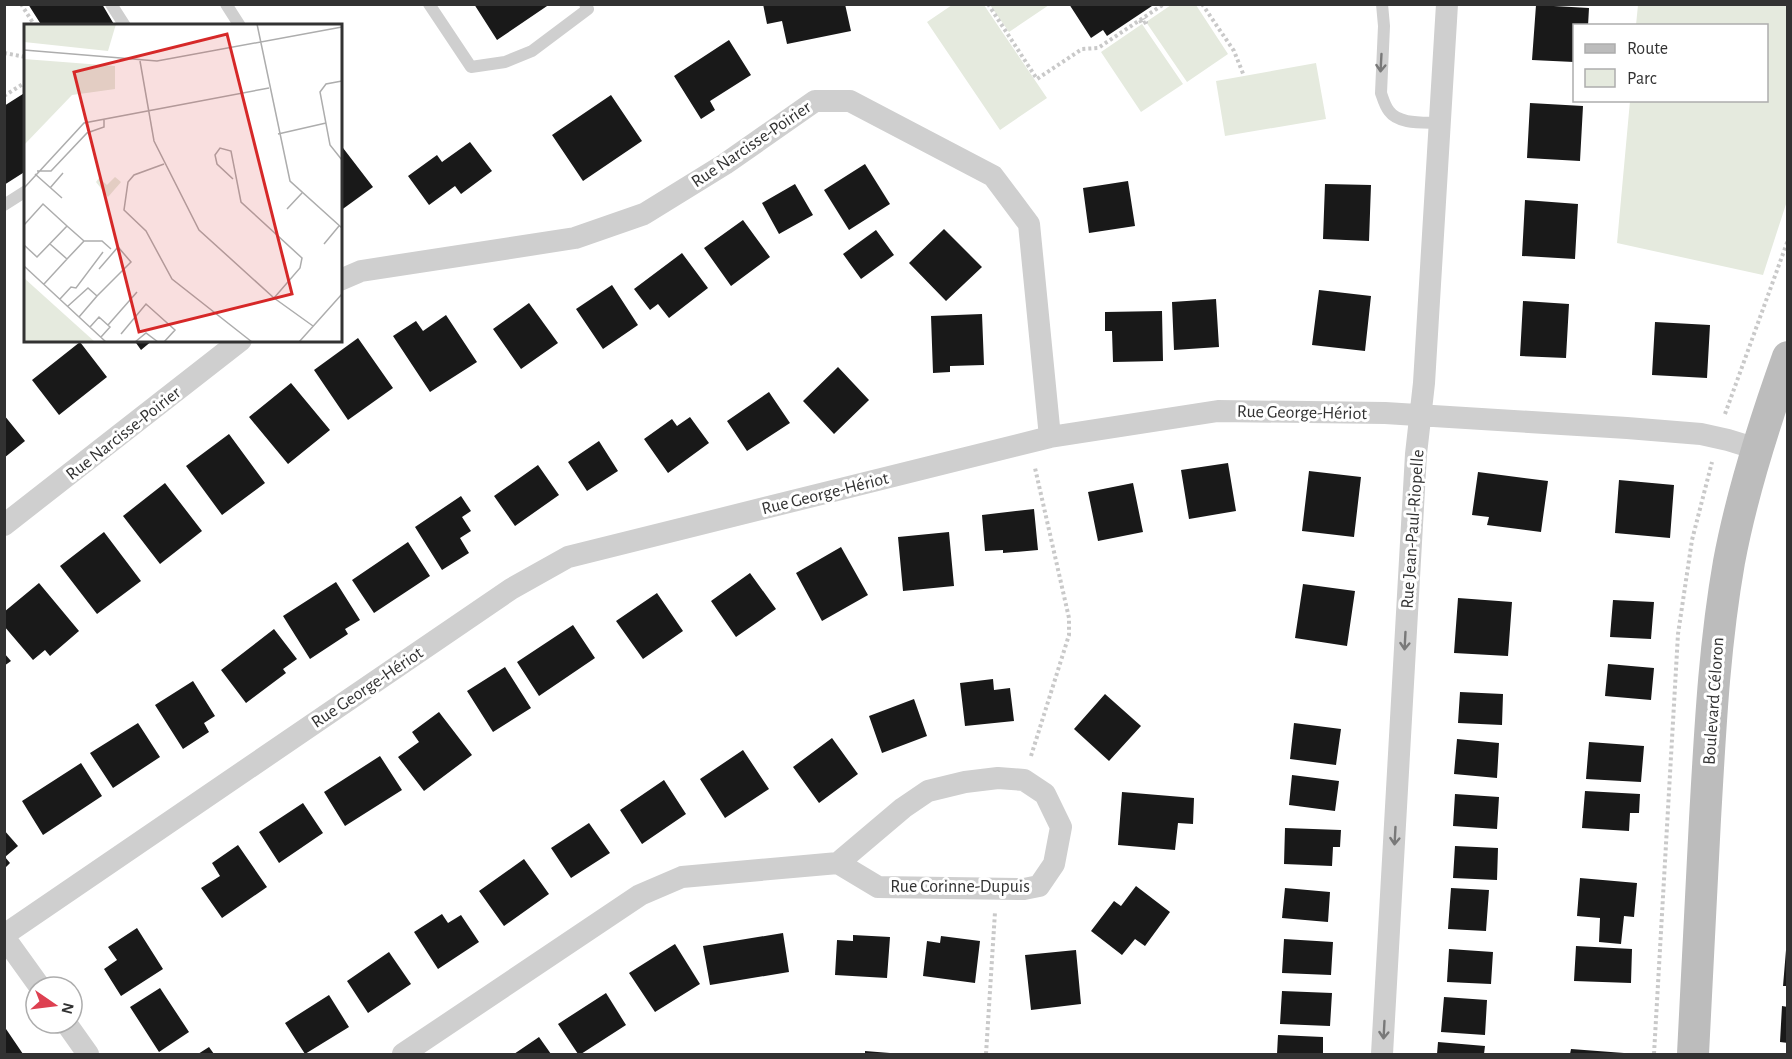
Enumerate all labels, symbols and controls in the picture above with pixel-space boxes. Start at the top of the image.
inset map [24,24,342,342]
legend [1573,24,1768,102]
text: Route [1627,40,1668,58]
one-way arrow [1376,52,1387,72]
text: Parc [1627,70,1657,88]
street label: Rue Narcisse-Poirier [689,98,815,191]
street label: Rue Narcisse-Poirier [63,384,184,484]
street label: Rue George-Hériot [1237,403,1368,423]
street label: Rue Jean-Paul-Riopelle [1398,449,1428,609]
street label: Rue George-Hériot [760,469,891,518]
one-way arrow [1400,631,1411,651]
street label: Boulevard Céloron [1701,637,1727,766]
street label: Rue George-Hériot [309,644,427,732]
one-way arrow [1389,825,1400,845]
street label: Rue Corinne-Dupuis [890,878,1030,896]
north arrow [24,975,84,1035]
text: N [58,1001,77,1016]
one-way arrow [1378,1020,1389,1040]

